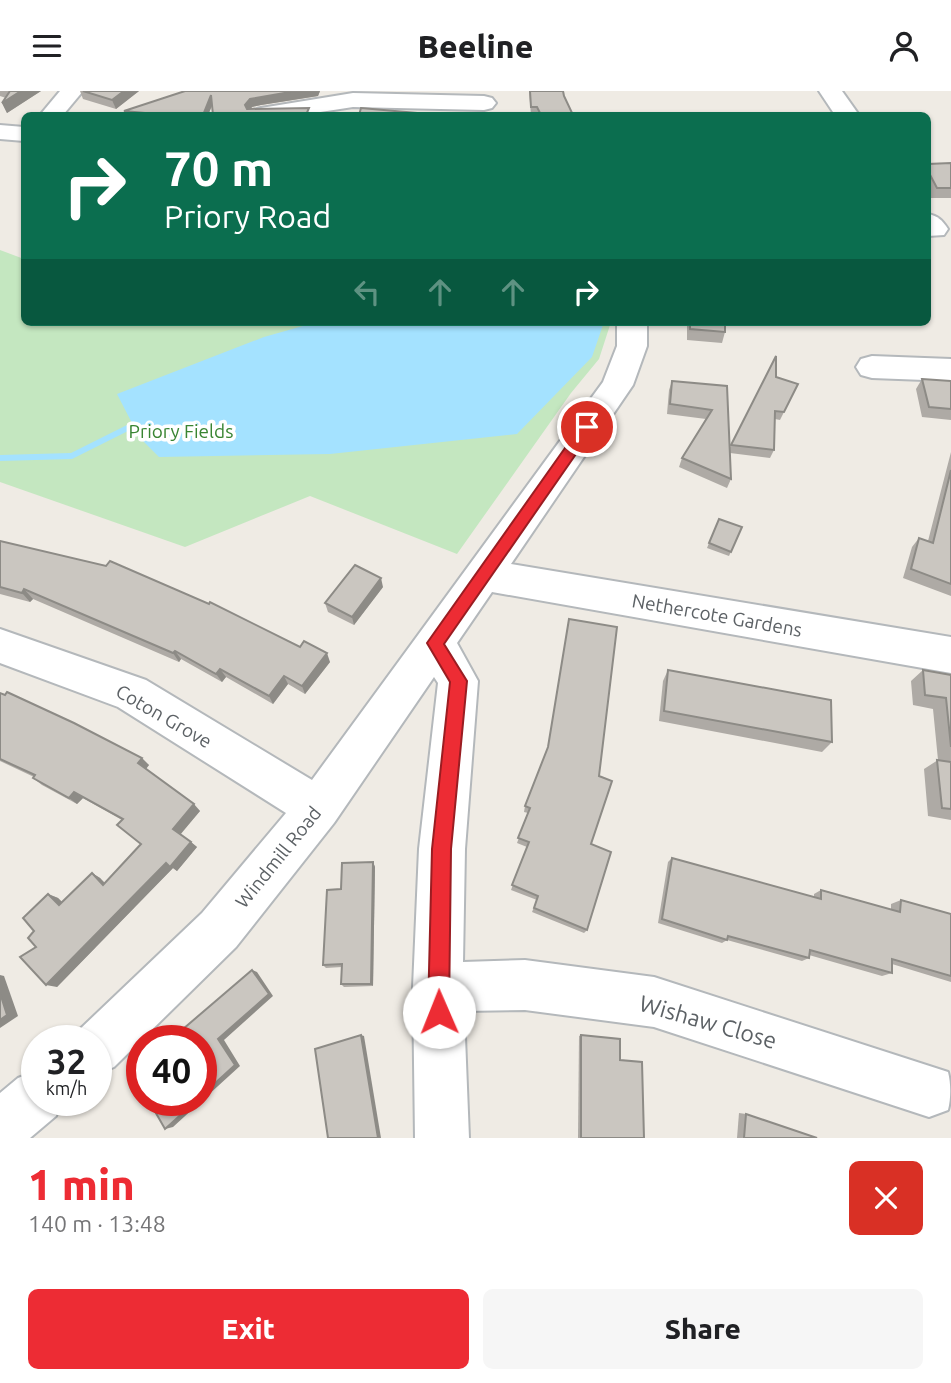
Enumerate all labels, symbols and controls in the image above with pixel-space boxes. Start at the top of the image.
icon: menu [28,27,66,65]
icon: person [885,27,923,65]
text: Beeline [418,28,533,64]
icon: right [49,140,140,231]
text: 70 m [164,140,273,195]
text: Priory Road [164,198,331,234]
icon: left [348,273,386,311]
icon: ahead [421,273,459,311]
icon: ahead [494,273,532,311]
icon: right [567,273,605,311]
pin [557,397,617,457]
icon: arrive [568,408,606,446]
park label: Priory Fields [129,420,233,442]
street label: Nethercote Gardens [630,589,804,641]
street label: Coton Grove [112,680,216,752]
street label: Windmill Road [231,802,325,912]
position arrow [402,975,476,1049]
street label: Wishaw Close [637,990,780,1053]
speed limit sign: 40 [126,1025,217,1116]
text: 32 [47,1041,86,1081]
text: km/h [46,1078,87,1098]
text: 1 min [28,1161,135,1208]
button: close [849,1161,923,1235]
text: 140 m · 13:48 [28,1211,166,1236]
button: Exit [28,1289,469,1369]
button: Share [483,1289,923,1369]

